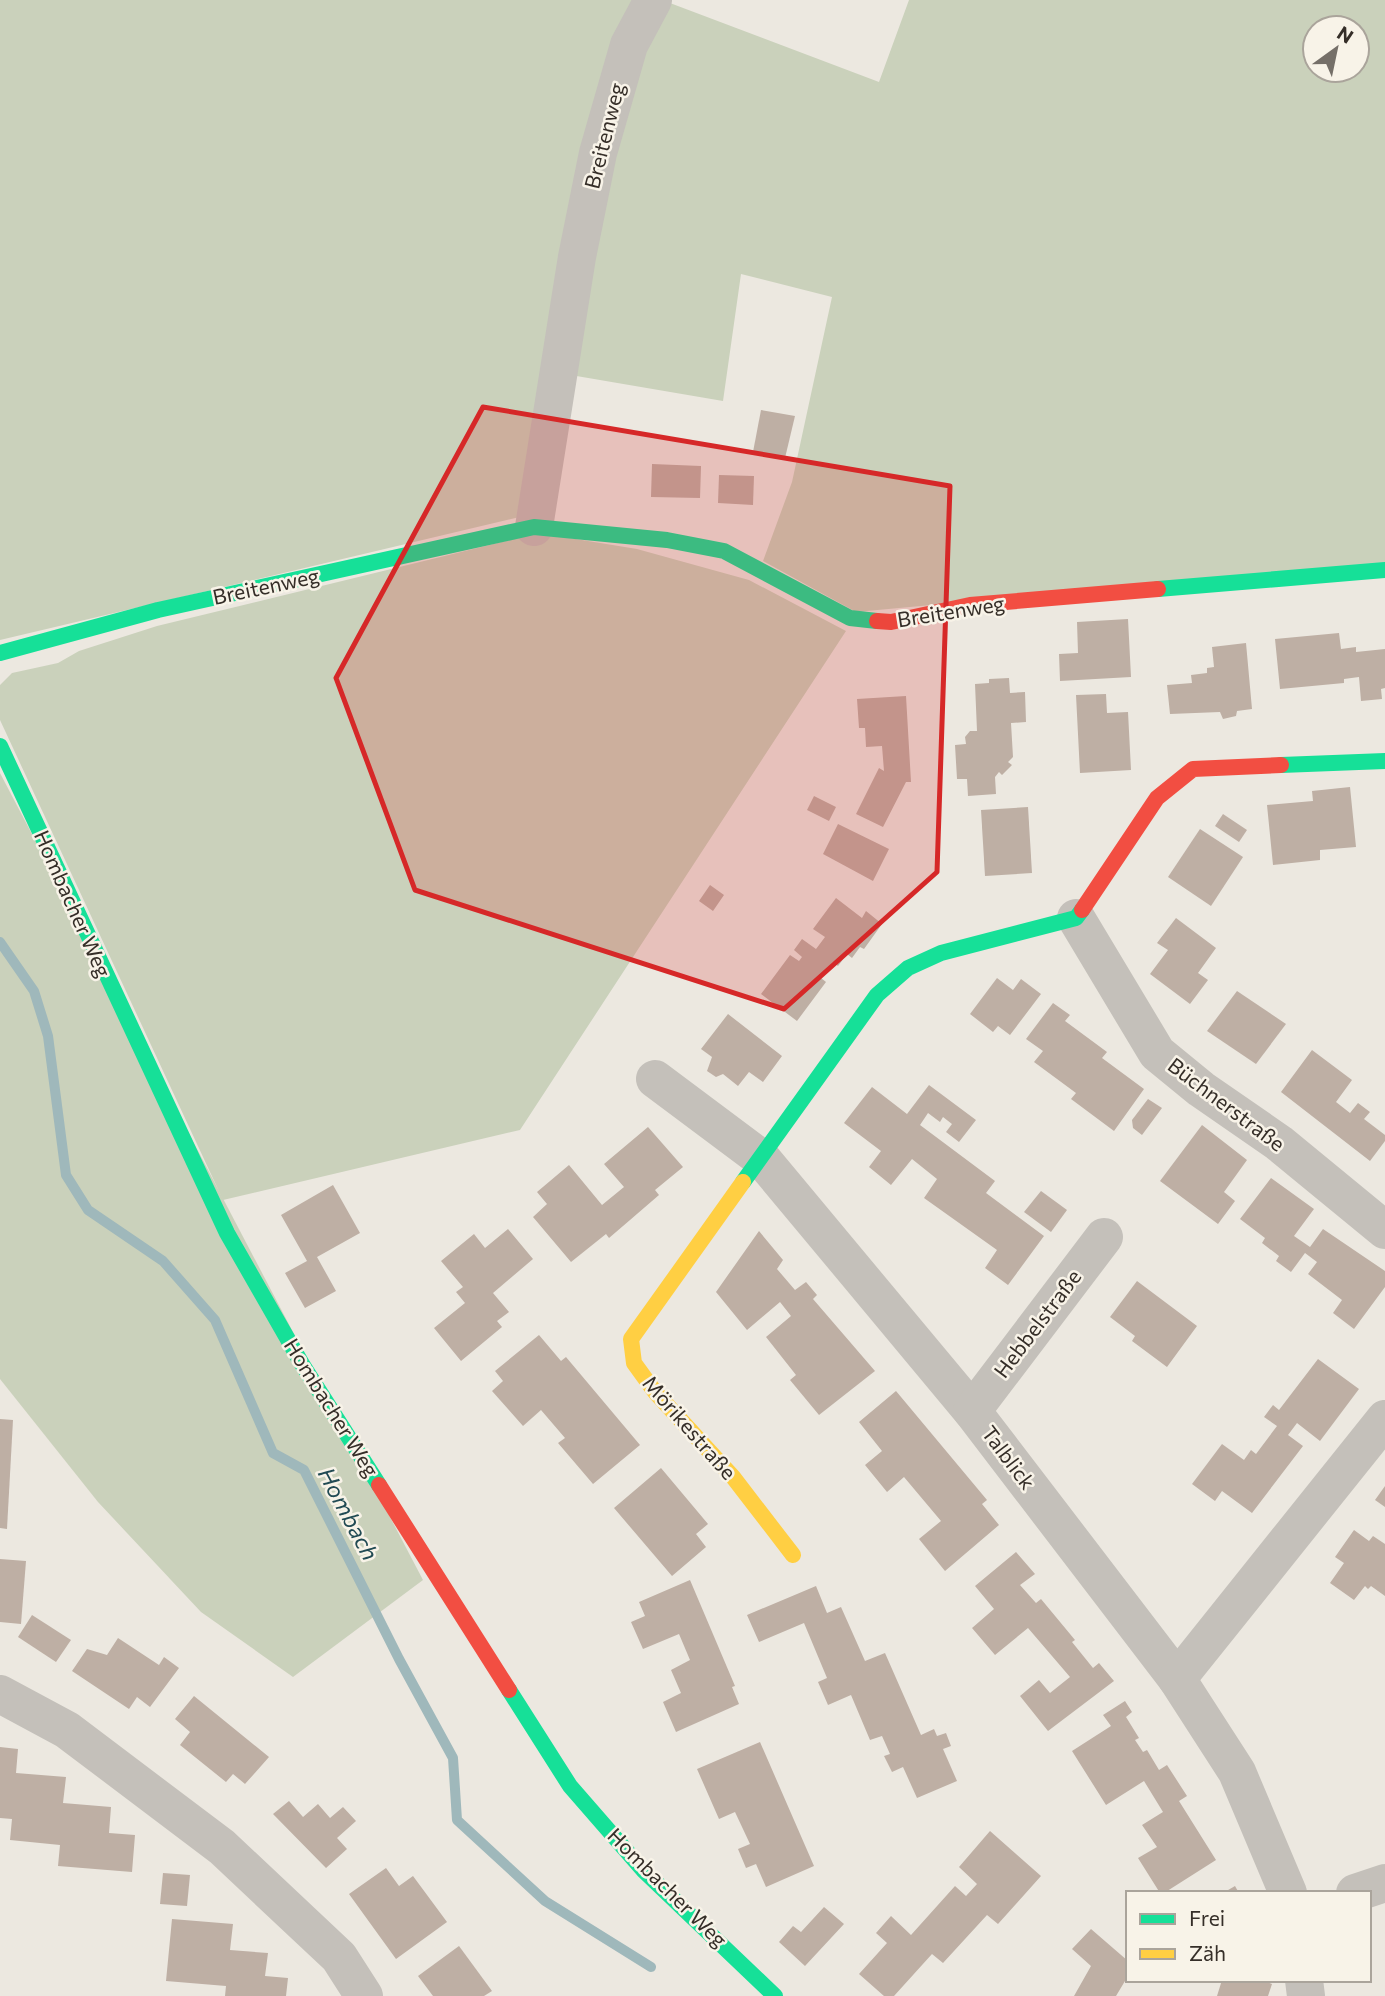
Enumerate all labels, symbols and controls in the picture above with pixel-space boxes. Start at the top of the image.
north arrow [1301,14,1371,84]
text: N [1333,21,1358,48]
street label: Breitenweg [578,80,629,191]
street label: Breitenweg [210,562,321,609]
street label: Breitenweg [895,590,1006,631]
street label: Hombacher Weg [30,826,117,981]
street label: Büchnerstraße [1164,1052,1290,1156]
street label: Hebbelstraße [988,1264,1086,1382]
street label: Hombacher Weg [280,1333,385,1481]
street label: Mörikestraße [638,1370,742,1484]
street label: Talblick [977,1420,1041,1494]
water label: Hombach [313,1462,385,1565]
street label: Hombacher Weg [603,1822,733,1952]
legend [1126,1891,1371,1982]
text: Frei [1189,1905,1225,1930]
text: Zäh [1189,1940,1226,1965]

